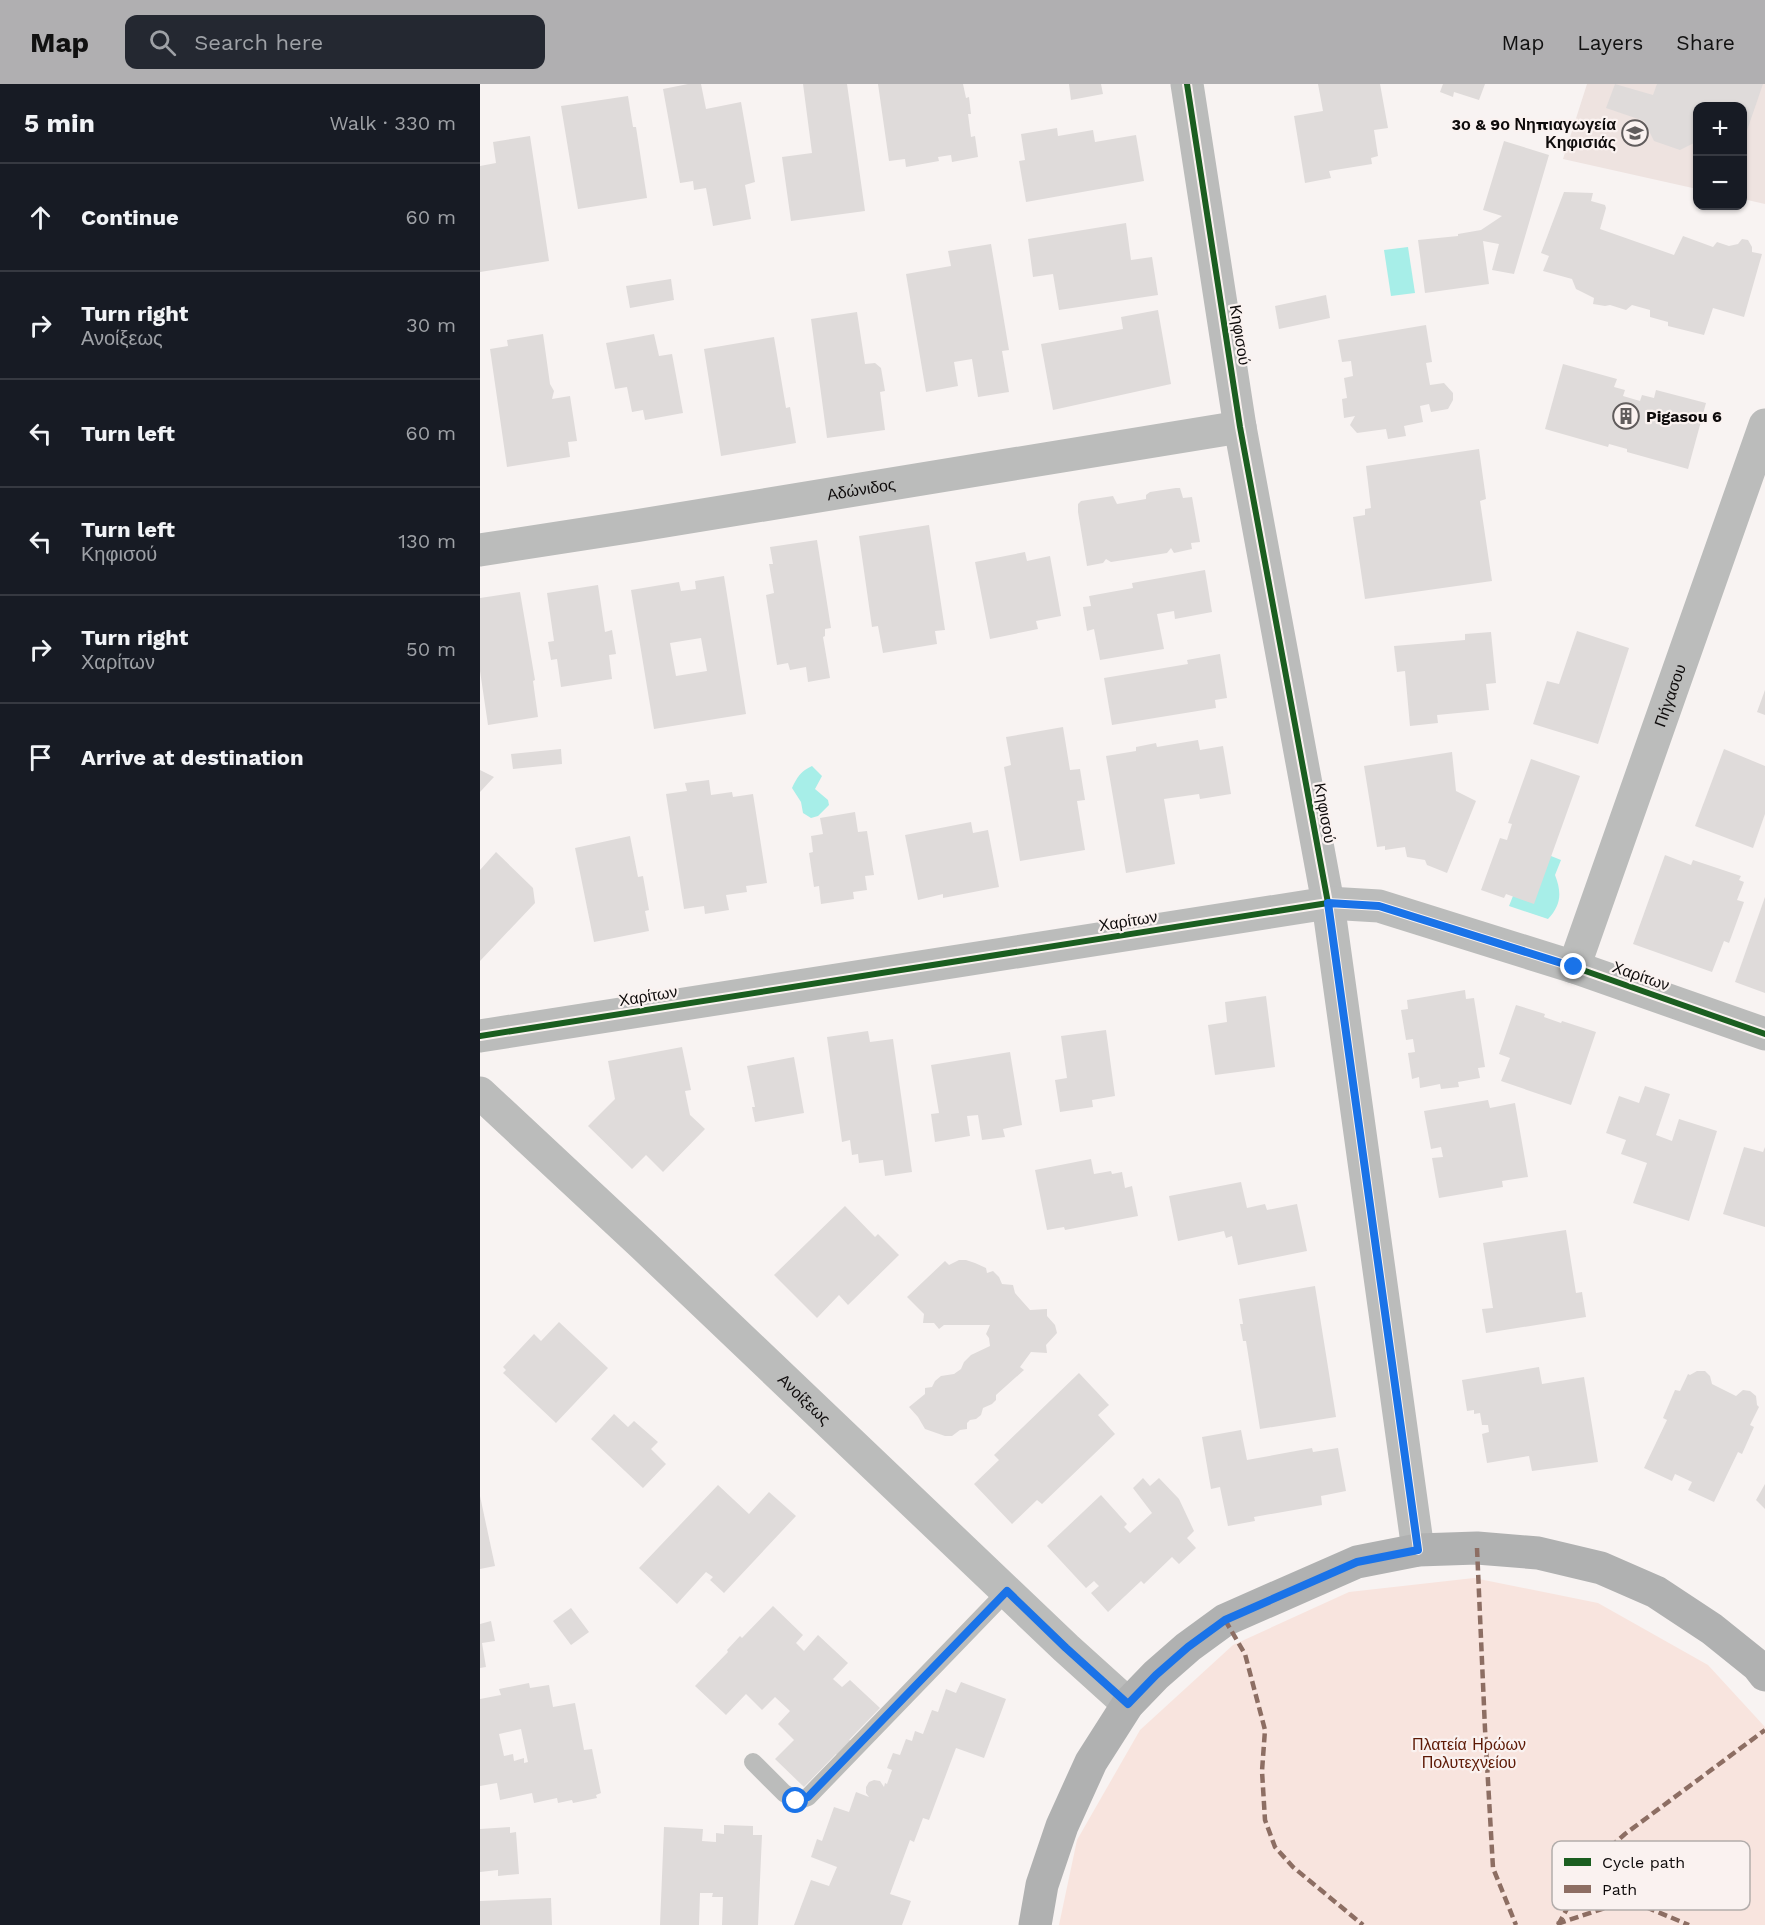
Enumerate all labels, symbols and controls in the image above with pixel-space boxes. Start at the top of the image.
search box [125,15,545,69]
text: Map [30,26,89,59]
icon: search [146,26,179,59]
text: Search here [194,30,323,55]
text: Map [1501,30,1544,55]
text: Layers [1577,30,1643,55]
text: Share [1676,30,1735,55]
map controls [1693,102,1747,210]
button: + [1693,102,1747,156]
text: 5 min [24,108,95,138]
text: Walk · 330 m [329,111,456,135]
place label: 3ο & 9ο Νηπιαγωγεία Κηφισιάς [1452,115,1616,152]
school or university icon: 3ο & 9ο Νηπιαγωγεία Κηφισιάς [1620,118,1650,148]
button: − [1693,156,1747,210]
icon: ahead [24,201,57,234]
text: Continue [81,205,179,230]
text: 60 m [406,205,456,229]
text: Turn right [81,301,188,326]
street label: Κηφισού [1226,303,1254,367]
icon: right [24,309,57,342]
text: 30 m [406,313,456,337]
text: Ανοίξεως [81,326,163,350]
building icon: Pigasou 6 [1611,401,1641,431]
place label: Pigasou 6 [1646,407,1722,426]
icon: left [24,417,57,450]
text: Turn left [81,421,175,446]
text: 60 m [406,421,456,445]
street label: Αδώνιδος [825,474,897,504]
text: Turn left [81,517,175,542]
icon: left [24,525,57,558]
text: 130 m [398,529,456,553]
text: Κηφισού [81,542,157,566]
text: Turn right [81,625,188,650]
icon: right [24,633,57,666]
text: 50 m [406,637,456,661]
text: Χαρίτων [81,650,155,674]
street label: Πήγασου [1650,661,1690,729]
icon: arrive [24,741,57,774]
text: Arrive at destination [81,745,304,770]
street label: Κηφισού [1310,781,1340,845]
street label: Χαρίτων [1097,907,1159,935]
route end [1560,953,1586,979]
street label: Χαρίτων [1610,957,1672,995]
street label: Χαρίτων [617,982,679,1010]
street label: Ανοίξεως [774,1369,835,1429]
park label: Πλατεία Ηρώων Πολυτεχνείου [1412,1735,1526,1772]
route start [782,1787,808,1813]
legend [1552,1841,1750,1910]
text: Cycle path [1602,1853,1685,1872]
text: Path [1602,1880,1637,1899]

